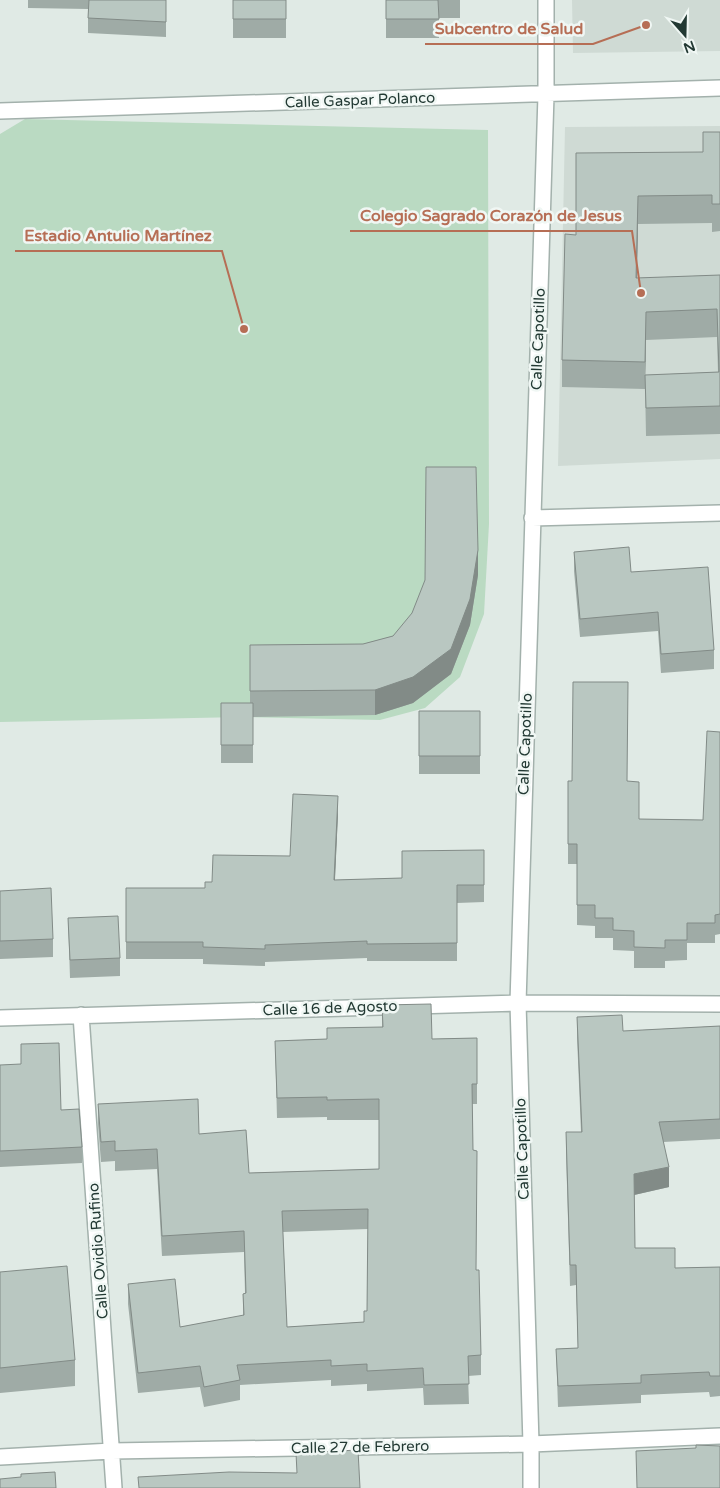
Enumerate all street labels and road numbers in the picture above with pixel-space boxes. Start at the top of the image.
street label: Calle Gaspar Polanco [284,88,436,112]
street label: Calle Capotillo [527,288,549,390]
street label: Calle Capotillo [514,693,536,795]
street label: Calle 16 de Agosto [262,997,398,1019]
street label: Calle Capotillo [511,1098,533,1200]
street label: Calle Ovidio Rufino [84,1182,112,1320]
street label: Calle 27 de Febrero [291,1437,429,1457]

